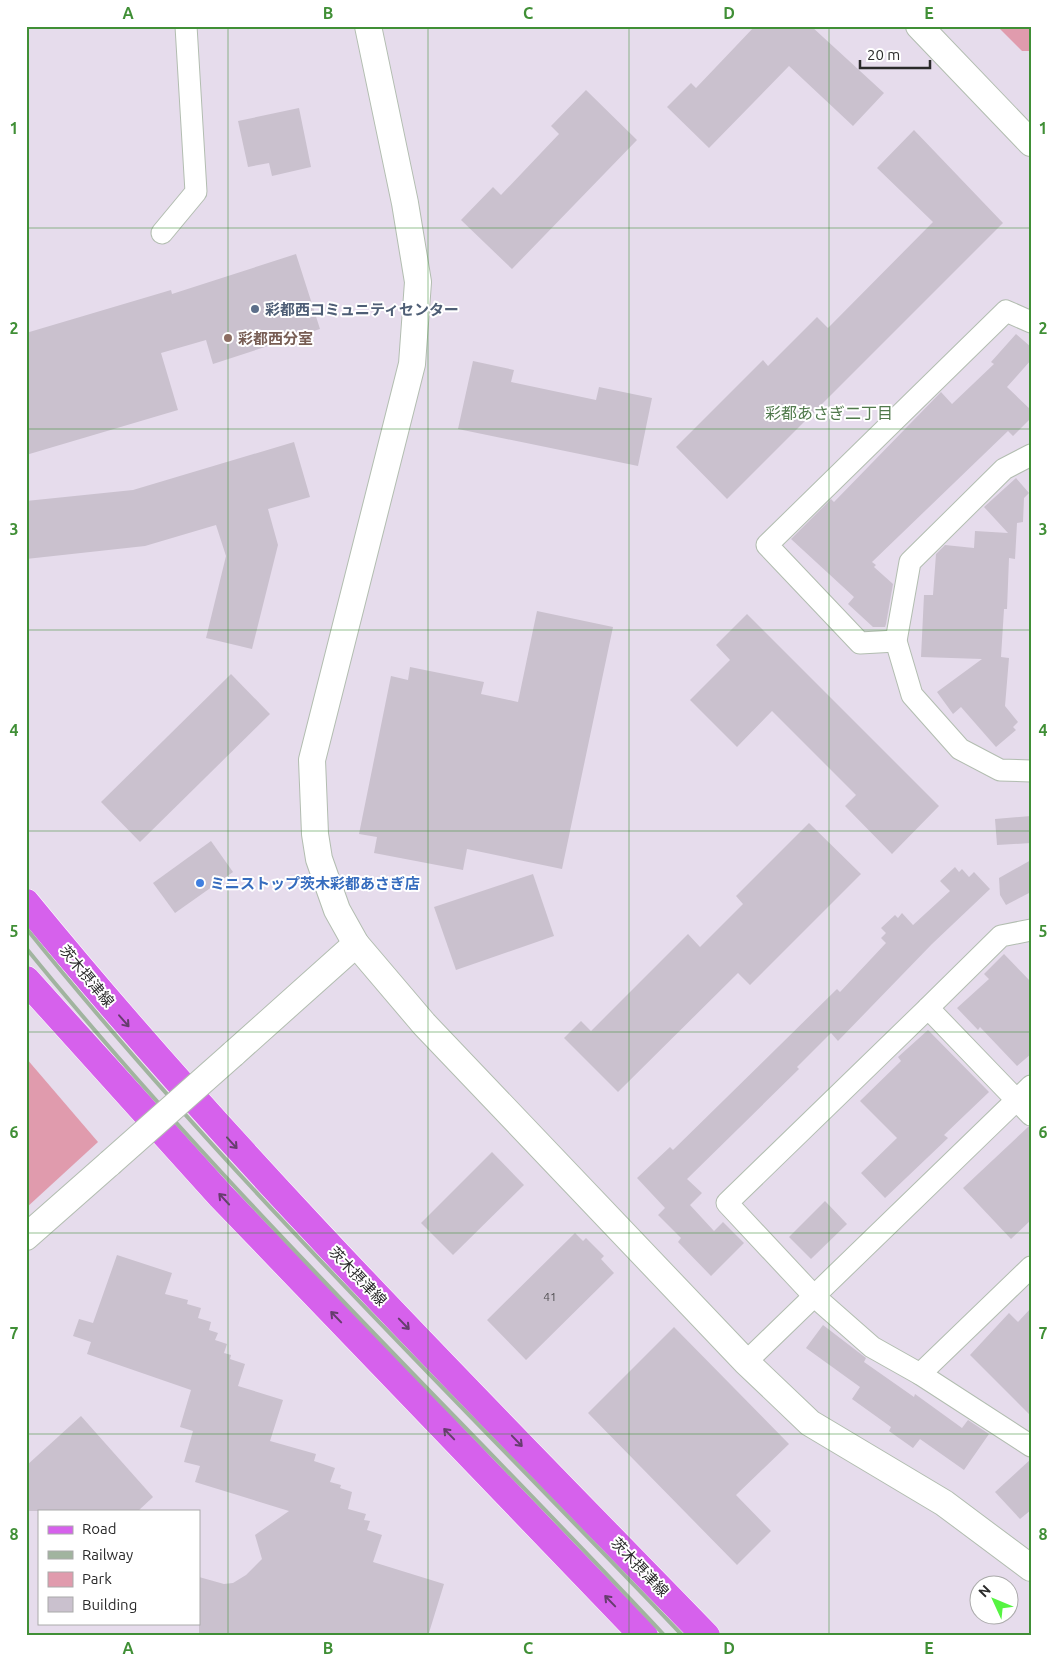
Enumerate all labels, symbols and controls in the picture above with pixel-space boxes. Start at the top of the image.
text: A [122,4,134,22]
text: B [323,4,333,22]
text: C [523,4,533,22]
text: D [723,4,735,22]
text: E [924,4,934,22]
scale bar [860,38,930,70]
text: 20 m [867,46,900,63]
text: 1 [9,119,19,137]
text: 1 [1038,119,1048,137]
place label: 彩都西コミュニティセンター [265,301,459,318]
marker: 彩都西コミュニティセンター [249,303,261,315]
text: 2 [9,319,19,337]
text: 2 [1038,319,1048,337]
place label: 彩都西分室 [238,330,313,347]
marker: 彩都西分室 [222,332,234,344]
district label: 彩都あさぎ二丁目 [765,404,893,422]
text: 3 [9,520,19,538]
text: 3 [1038,520,1048,538]
text: 4 [9,721,19,739]
text: 4 [1038,721,1048,739]
place label: ミニストップ茨木彩都あさぎ店 [210,875,420,892]
marker: ミニストップ茨木彩都あさぎ店 [194,877,206,889]
text: 5 [9,922,19,940]
text: 5 [1038,922,1048,940]
street label: 茨木摂津線 [56,942,118,1010]
one-way arrow [119,1014,130,1027]
text: 6 [9,1123,19,1141]
text: 6 [1038,1123,1048,1141]
one-way arrow [226,1136,238,1149]
one-way arrow [218,1193,230,1206]
street label: 茨木摂津線 [326,1243,390,1309]
house number: 41 [543,1290,557,1303]
one-way arrow [330,1310,342,1323]
one-way arrow [398,1318,410,1331]
text: 7 [9,1324,19,1342]
text: 7 [1038,1324,1048,1342]
one-way arrow [443,1427,455,1440]
one-way arrow [511,1435,523,1447]
legend [38,1510,200,1624]
text: Road [82,1520,117,1537]
text: 8 [9,1525,19,1543]
text: 8 [1038,1525,1048,1543]
street label: 茨木摂津線 [608,1534,672,1600]
text: Railway [82,1546,133,1563]
text: Park [82,1570,112,1587]
north arrow [970,1574,1020,1624]
text: N [975,1582,994,1600]
one-way arrow [605,1595,617,1607]
text: Building [82,1596,137,1613]
text: A [122,1639,134,1657]
text: B [323,1639,333,1657]
text: C [523,1639,533,1657]
text: D [723,1639,735,1657]
text: E [924,1639,934,1657]

